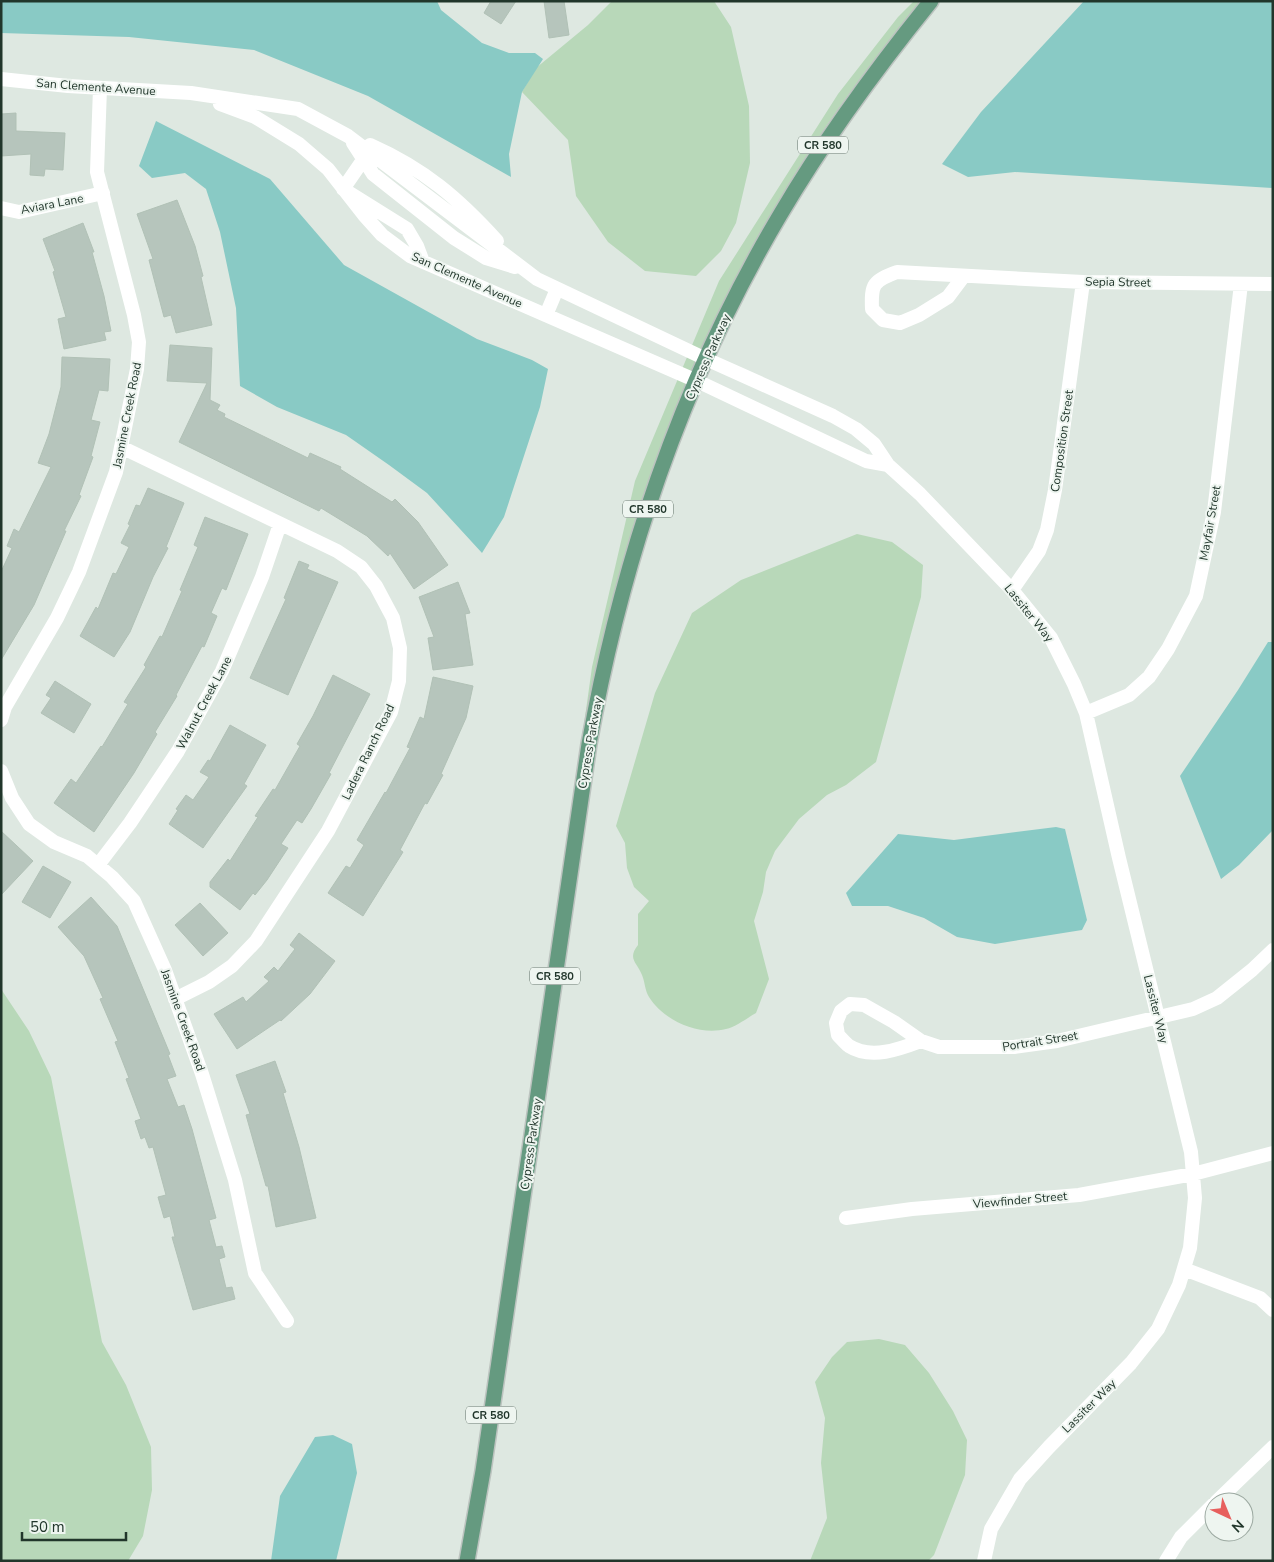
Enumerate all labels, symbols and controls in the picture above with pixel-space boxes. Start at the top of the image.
street label: San Clemente Avenue [36,75,156,99]
road number: CR 580 [798,136,848,154]
street label: Aviara Lane [19,190,85,218]
street label: San Clemente Avenue [409,248,525,312]
street label: Sepia Street [1085,273,1152,291]
street label: Cypress Parkway [682,311,734,402]
street label: Jasmine Creek Road [109,361,145,470]
street label: Composition Street [1047,388,1077,493]
street label: Mayfair Street [1196,483,1225,562]
road number: CR 580 [623,500,673,518]
street label: Lassiter Way [1001,581,1058,646]
street label: Walnut Creek Lane [173,654,235,752]
street label: Cypress Parkway [574,695,606,790]
street label: Ladera Ranch Road [338,702,398,802]
street label: Jasmine Creek Road [157,966,209,1073]
road number: CR 580 [530,968,580,984]
street label: Lassiter Way [1140,973,1172,1046]
street label: Portrait Street [1001,1027,1080,1055]
street label: Cypress Parkway [517,1096,545,1191]
street label: Viewfinder Street [971,1188,1069,1212]
street label: Lassiter Way [1059,1375,1120,1436]
road number: CR 580 [466,1406,516,1424]
north arrow [1204,1492,1254,1542]
scale bar [22,1510,126,1542]
text: N [1227,1516,1248,1536]
text: 50 m [30,1517,65,1537]

